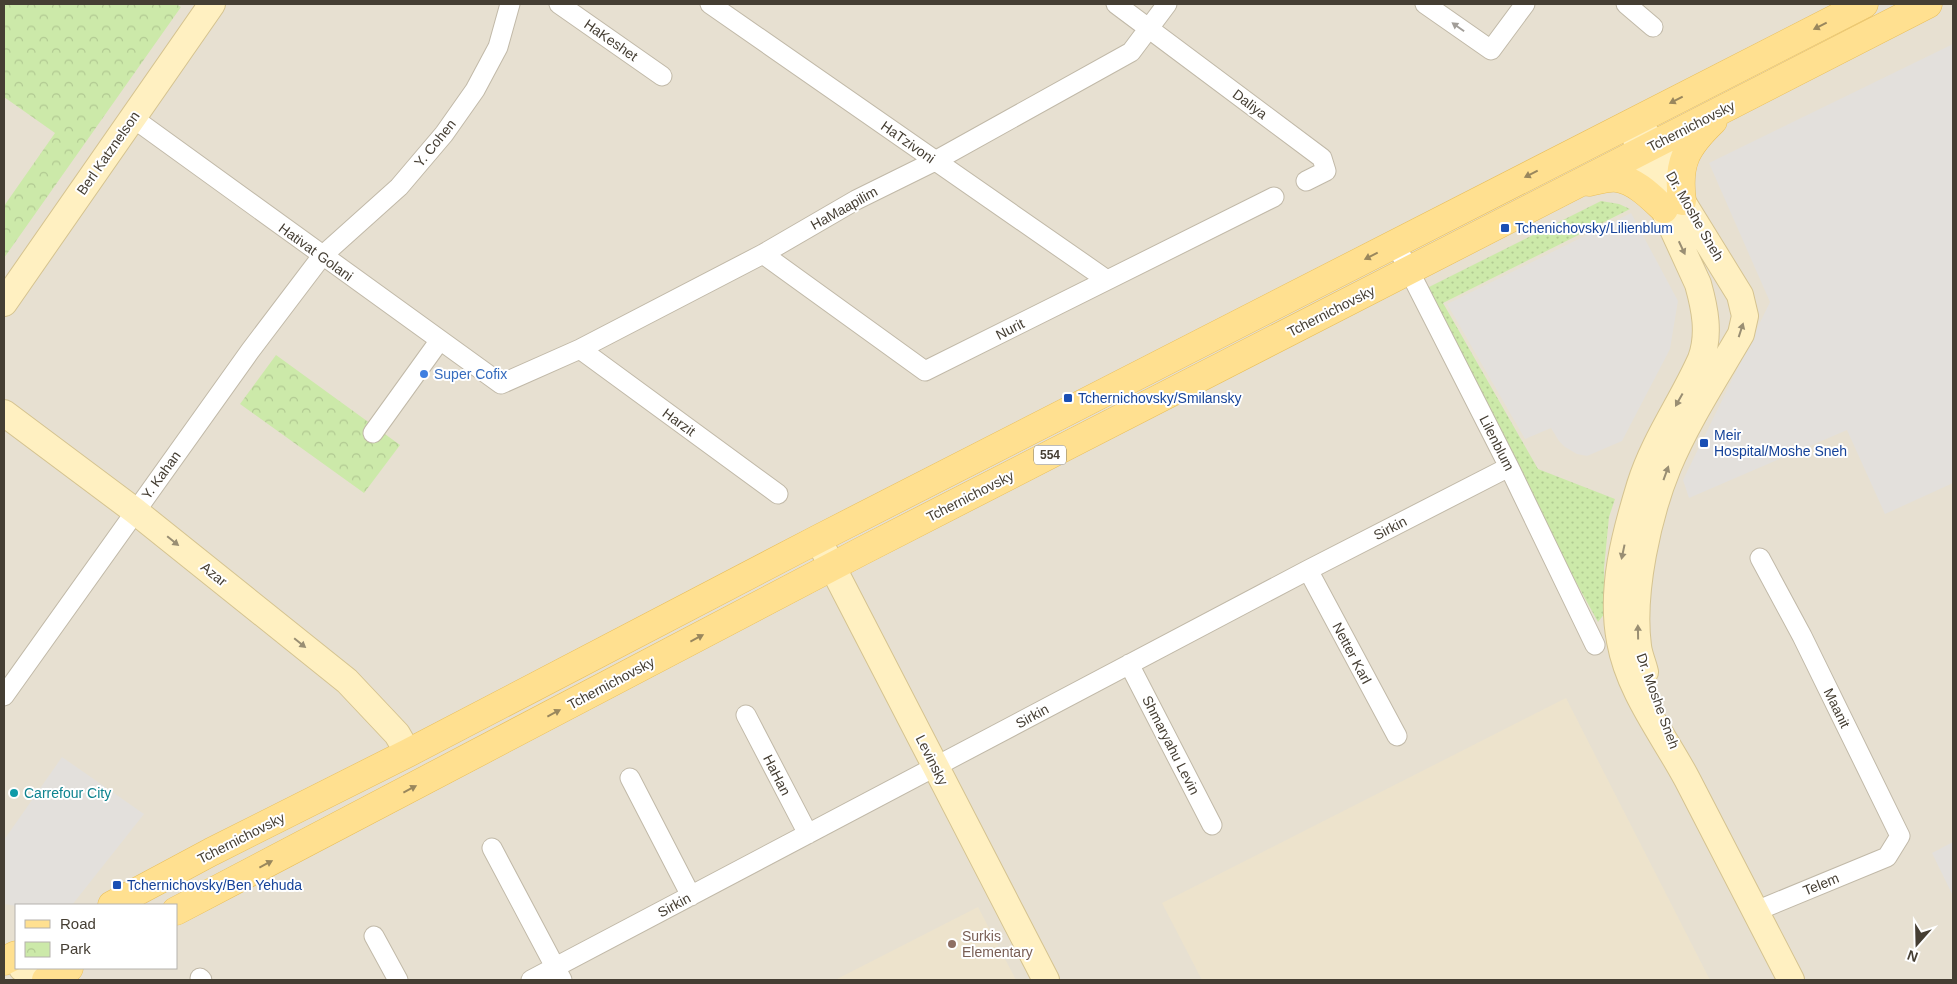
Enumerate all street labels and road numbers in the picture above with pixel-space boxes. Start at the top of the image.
street label: HaKeshet [581,16,641,64]
street label: Daliya [1230,86,1271,122]
street label: Tchernichovsky [1645,97,1737,155]
street label: Berl Katznelson [73,108,143,198]
street label: Y. Cohen [411,116,459,170]
street label: HaTzivoni [878,118,938,166]
street label: Dr. Moshe Sneh [1663,169,1727,263]
street label: HaMaapilim [808,183,880,233]
street label: Hativat Golani [276,220,356,284]
street label: Tchernichovsky [1285,282,1377,340]
street label: Nurit [993,315,1027,343]
street label: Harzit [660,405,699,439]
street label: Lilenblum [1476,413,1518,473]
road number: 554 [1034,446,1066,464]
street label: Y. Kahan [138,448,184,502]
street label: Tchernichovsky [924,467,1016,525]
street label: Sirkin [1371,513,1409,543]
street label: Azar [198,559,230,589]
street label: Netter Karl [1329,620,1375,686]
street label: Dr. Moshe Sneh [1633,651,1683,751]
street label: Tchernichovsky [565,653,657,713]
street label: Maanit [1821,686,1853,730]
street label: Shmaryahu Levin [1139,693,1203,797]
street label: Sirkin [1013,701,1051,731]
street label: Levinsky [913,732,951,788]
street label: HaHan [760,752,794,798]
street label: Tchernichovsky [195,809,287,867]
street label: Telem [1801,870,1841,898]
street label: Sirkin [655,890,693,920]

